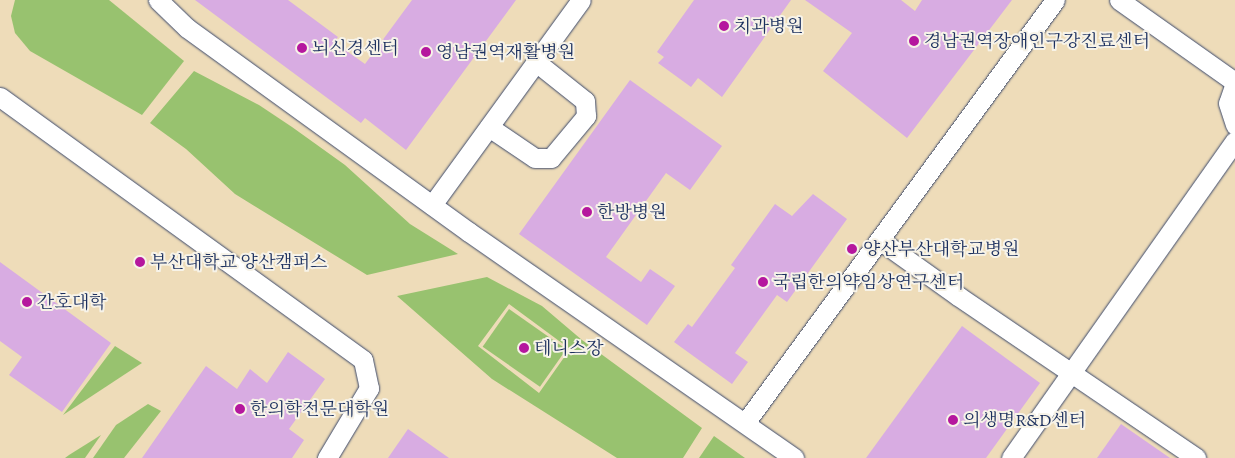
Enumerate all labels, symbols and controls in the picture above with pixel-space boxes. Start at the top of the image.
place label: 치과병원 [734,15,804,37]
marker: 치과병원 [718,20,730,32]
place label: 경남권역장애인구강진료센터 [924,30,1150,52]
marker: 경남권역장애인구강진료센터 [908,35,920,47]
place label: 뇌신경센터 [312,37,399,59]
place label: 영남권역재활병원 [436,41,575,63]
marker: 뇌신경센터 [296,42,308,54]
marker: 영남권역재활병원 [420,46,432,58]
place label: 한방병원 [597,201,667,223]
marker: 한방병원 [581,206,593,218]
place label: 양산부산대학교병원 [863,238,1019,260]
marker: 양산부산대학교병원 [845,242,859,256]
place label: 부산대학교 양산캠퍼스 [150,251,327,273]
marker: 부산대학교 양산캠퍼스 [134,256,146,268]
place label: 국립한의약임상연구센터 [773,271,964,293]
marker: 국립한의약임상연구센터 [757,276,769,288]
place label: 간호대학 [37,291,107,313]
marker: 간호대학 [21,296,33,308]
place label: 테니스장 [534,337,604,359]
marker: 테니스장 [518,342,530,354]
place label: 한의학전문대학원 [250,398,389,420]
marker: 한의학전문대학원 [234,403,246,415]
place label: 의생명R&D센터 [963,409,1086,431]
marker: 의생명R&D센터 [947,414,959,426]

